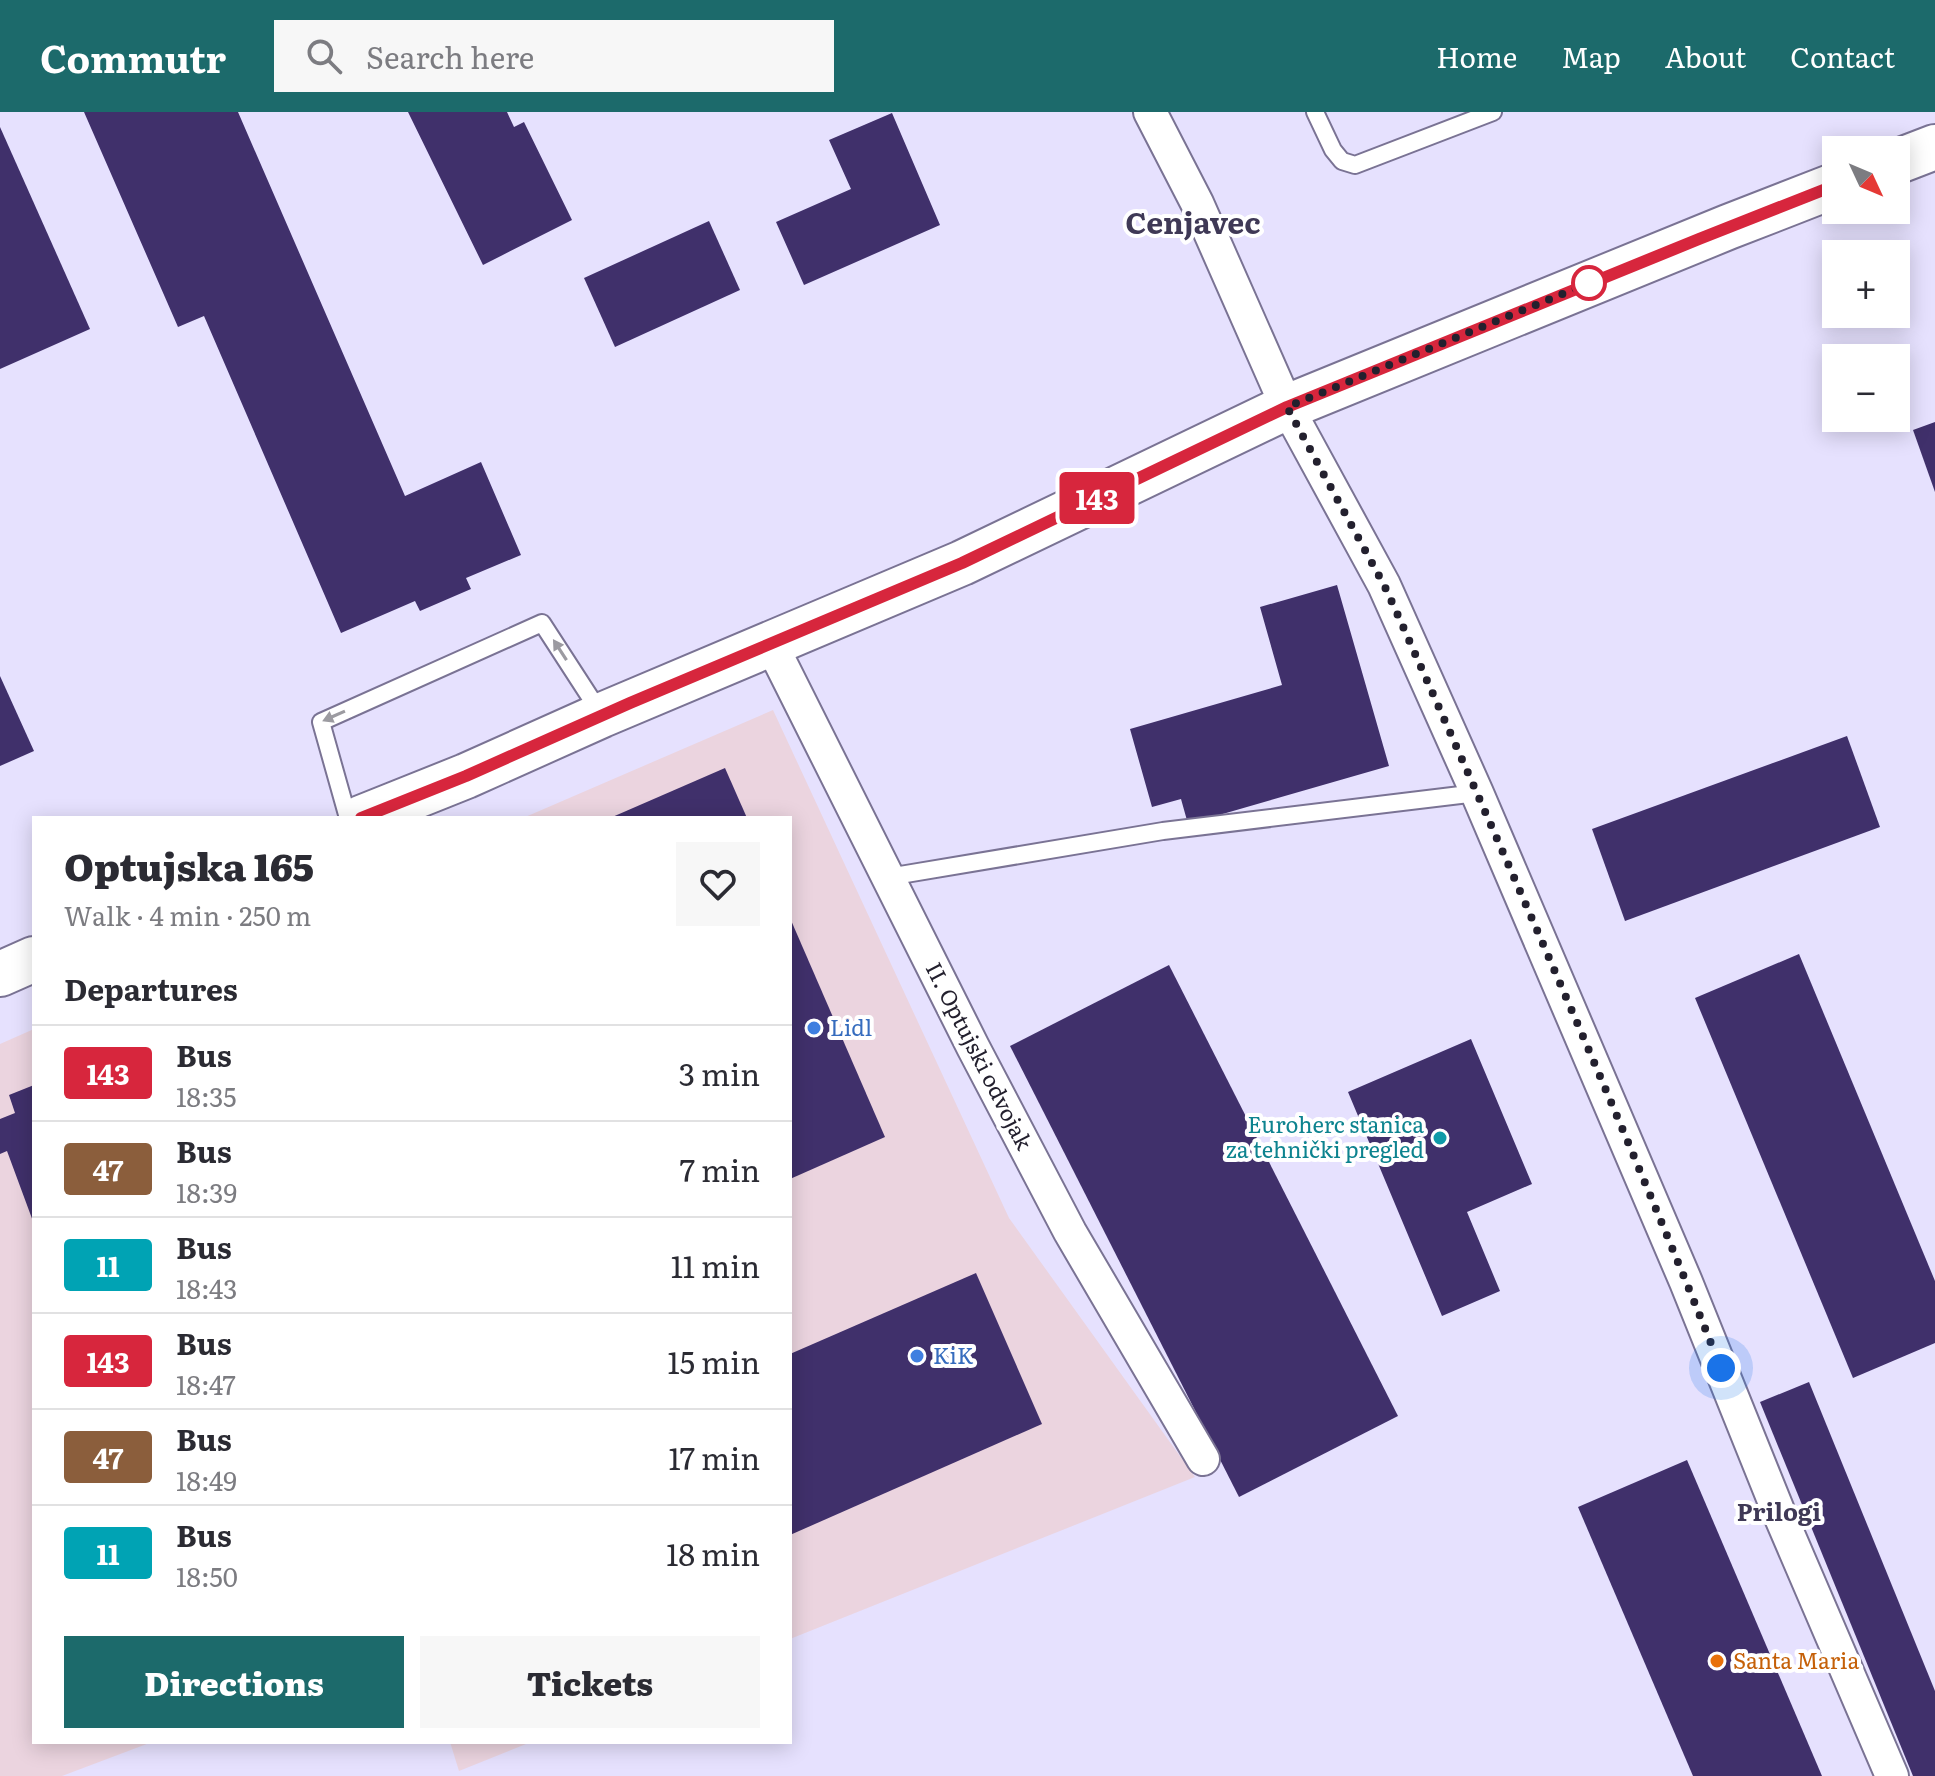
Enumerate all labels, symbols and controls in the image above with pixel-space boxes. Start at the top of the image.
search box [274,20,834,92]
text: Commutr [40,28,226,85]
icon: search [302,34,346,78]
text: Search here [366,34,534,78]
text: Home [1436,35,1517,77]
text: Map [1561,35,1621,77]
text: About [1665,35,1746,77]
text: Contact [1790,35,1895,77]
north arrow [1822,136,1910,224]
map controls [1822,136,1910,432]
district label: Cenjavec [1125,199,1261,243]
button: + [1822,240,1910,328]
unlabelled marker [1572,266,1606,300]
button: − [1822,344,1910,432]
line badge: 143 [1051,472,1143,524]
text: 143 [1075,477,1119,519]
one-way arrow [553,639,568,660]
one-way arrow [323,709,346,722]
text: Optujska 165 [64,836,314,893]
button: heart [676,842,760,926]
text: Walk · 4 min · 250 m [64,895,311,934]
street label: II. Optujski odvojak [919,956,1042,1156]
text: Departures [64,966,238,1010]
place label: Lidl [830,1010,872,1043]
marker: Lidl [805,1019,823,1037]
text: Bus [176,1032,232,1076]
text: 3 min [679,1051,760,1095]
text: 143 [86,1052,130,1094]
text: 18:35 [176,1076,236,1115]
place label: Euroherc stanica za tehnički pregled [1226,1107,1424,1165]
text: Bus [176,1128,232,1172]
marker: Euroherc stanica za tehnički pregled [1431,1129,1449,1147]
text: 7 min [680,1147,760,1191]
text: 47 [92,1148,124,1190]
text: 18:39 [176,1172,237,1211]
text: Bus [176,1224,232,1268]
text: 11 min [671,1243,760,1287]
text: 11 [96,1244,120,1286]
text: 18:43 [176,1268,237,1307]
text: Bus [176,1320,232,1364]
place label: KiK [933,1338,974,1371]
text: 15 min [668,1339,760,1383]
text: 143 [86,1340,130,1382]
marker: KiK [908,1347,926,1365]
your location [1701,1348,1741,1388]
text: 18:47 [176,1364,236,1403]
text: Bus [176,1416,232,1460]
text: 17 min [669,1435,760,1479]
text: 47 [92,1436,124,1478]
text: 18:49 [176,1460,237,1499]
district label: Prilogi [1737,1493,1821,1528]
text: Bus [176,1512,232,1556]
text: 18 min [666,1531,760,1575]
text: 11 [96,1532,120,1574]
text: 18:50 [176,1556,238,1595]
button: Directions [64,1636,404,1728]
button: Tickets [420,1636,760,1728]
place label: Santa Maria [1733,1643,1859,1676]
marker: Santa Maria [1708,1652,1726,1670]

